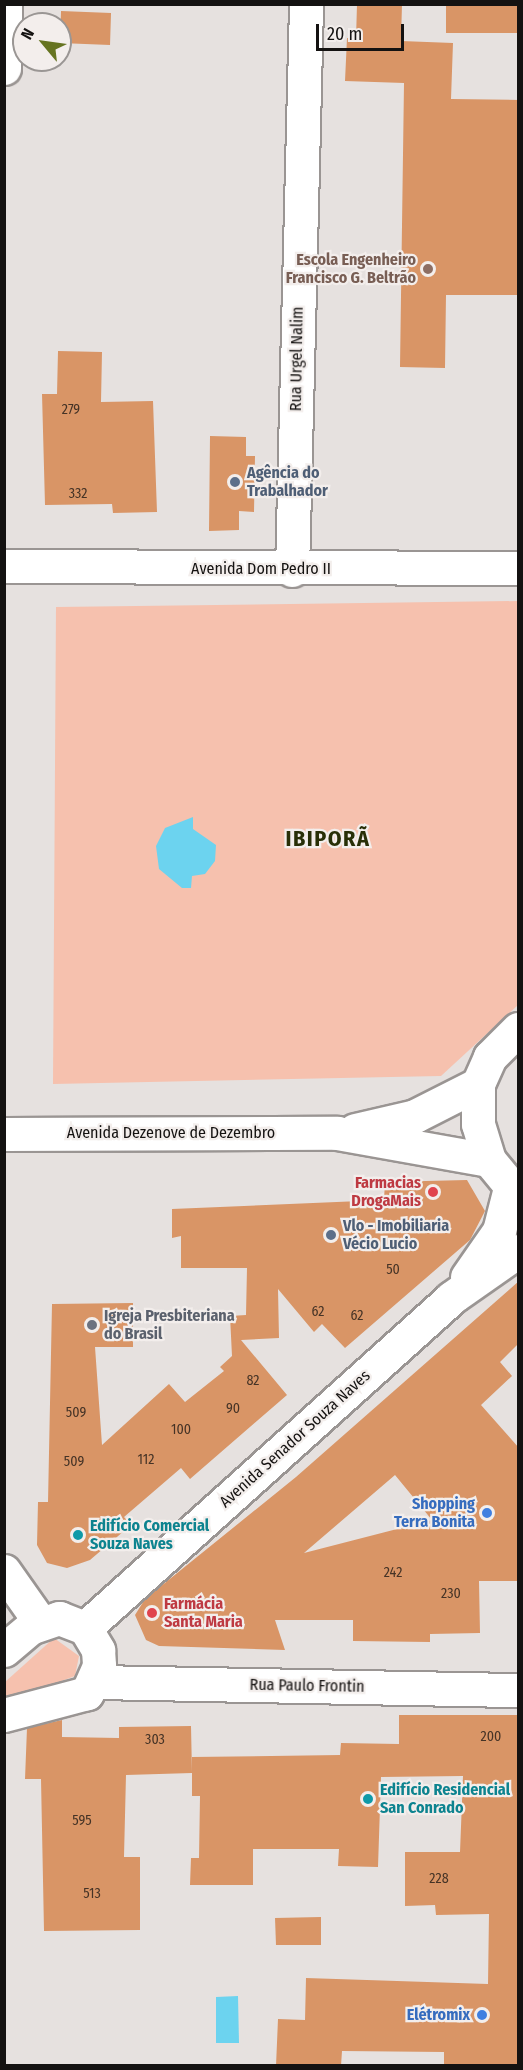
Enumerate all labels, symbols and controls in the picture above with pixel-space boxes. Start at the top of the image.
north arrow [12,12,72,72]
scale bar [319,12,408,50]
text: 20 m [327,23,362,45]
text: N [17,25,38,43]
place label: Escola Engenheiro Francisco G. Beltrão [286,250,416,288]
marker: Escola Engenheiro Francisco G. Beltrão [421,262,435,276]
street label: Rua Urgel Nalim [286,307,308,411]
house number: 279 [62,402,80,418]
place label: Agência do Trabalhador [247,463,328,501]
marker: Agência do Trabalhador [228,475,242,489]
house number: 332 [69,486,87,502]
street label: Avenida Dom Pedro II [191,559,331,579]
district label: IBIPORÃ [286,826,370,852]
street label: Avenida Dezenove de Dezembro [67,1123,275,1143]
place label: Farmacias DrogaMais [351,1173,421,1211]
marker: Farmacias DrogaMais [426,1185,440,1199]
place label: Vlo - Imobiliaria Vécio Lucio [343,1216,449,1254]
marker: Vlo - Imobiliaria Vécio Lucio [324,1228,338,1242]
house number: 50 [386,1262,400,1278]
house number: 62 [312,1304,324,1320]
place label: Igreja Presbiteriana do Brasil [104,1306,235,1344]
house number: 62 [351,1308,363,1324]
marker: Igreja Presbiteriana do Brasil [85,1318,99,1332]
street label: Avenida Senador Souza Naves [216,1366,374,1512]
house number: 82 [246,1373,260,1389]
house number: 90 [226,1401,240,1417]
house number: 509 [66,1405,86,1421]
house number: 100 [171,1422,191,1438]
house number: 112 [138,1452,154,1468]
house number: 509 [64,1454,84,1470]
place label: Shopping Terra Bonita [394,1494,475,1532]
marker: Shopping Terra Bonita [480,1506,494,1520]
place label: Edifício Comercial Souza Naves [90,1516,209,1554]
marker: Edifício Comercial Souza Naves [71,1528,85,1542]
house number: 242 [384,1565,402,1581]
house number: 230 [441,1586,461,1602]
place label: Farmácia Santa Maria [164,1594,243,1632]
marker: Farmácia Santa Maria [145,1606,159,1620]
street label: Rua Paulo Frontin [249,1675,365,1697]
house number: 200 [481,1729,501,1745]
house number: 303 [145,1732,165,1748]
place label: Edifício Residencial San Conrado [380,1780,510,1818]
marker: Edifício Residencial San Conrado [361,1792,375,1806]
house number: 595 [72,1813,92,1829]
house number: 228 [429,1871,449,1887]
house number: 513 [83,1886,101,1902]
place label: Elétromix [407,2005,470,2025]
marker: Elétromix [475,2008,489,2022]

